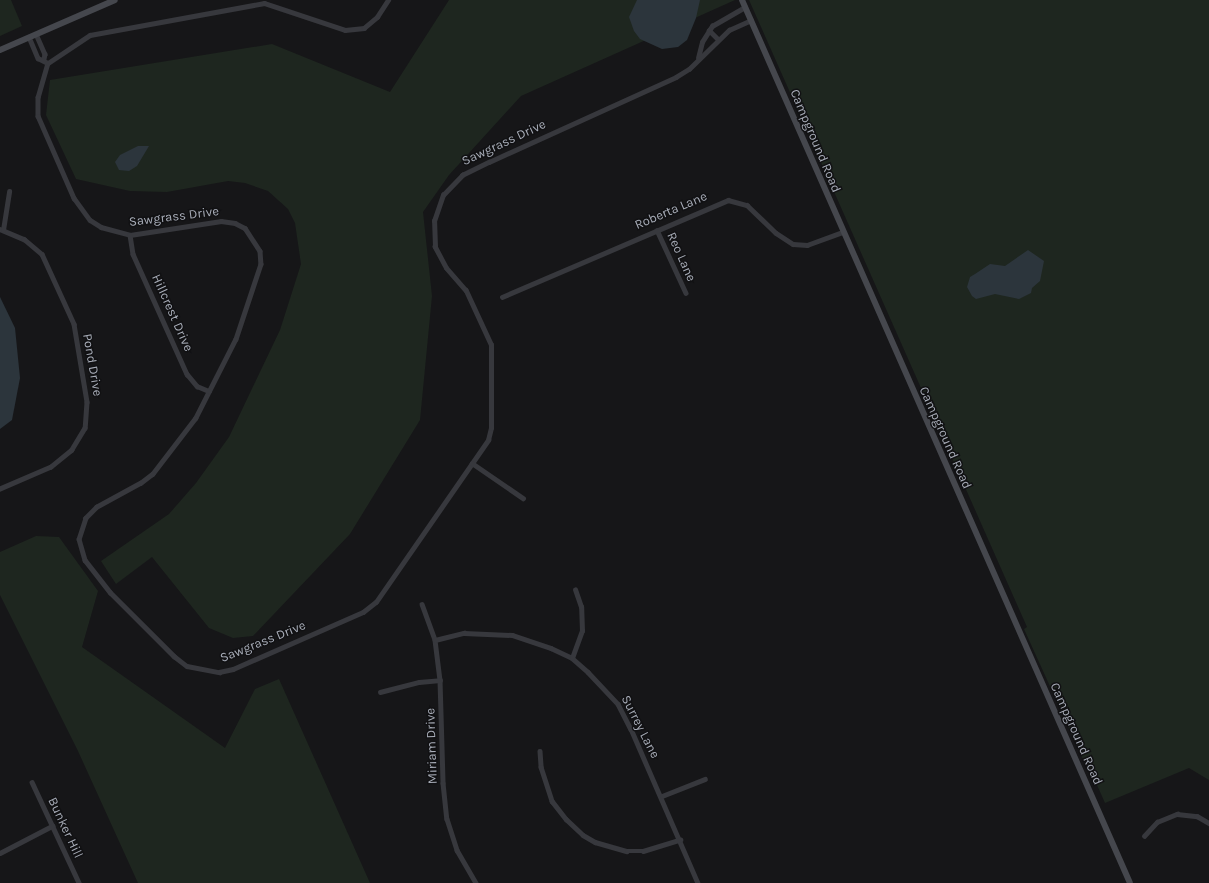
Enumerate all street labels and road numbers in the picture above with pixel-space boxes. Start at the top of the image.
street label: Campground Road [786,87,844,195]
street label: Sawgrass Drive [460,117,548,169]
street label: Roberta Lane [632,189,710,233]
street label: Sawgrass Drive [128,204,220,230]
street label: Reo Lane [663,230,699,284]
street label: Hillcrest Drive [148,272,196,354]
street label: Pond Drive [79,332,105,398]
street label: Campground Road [915,384,975,492]
street label: Sawgrass Drive [218,618,308,666]
street label: Campground Road [1046,680,1106,788]
street label: Surrey Lane [617,693,663,761]
street label: Miriam Drive [423,708,441,784]
street label: Bunker Hill [44,795,86,861]

